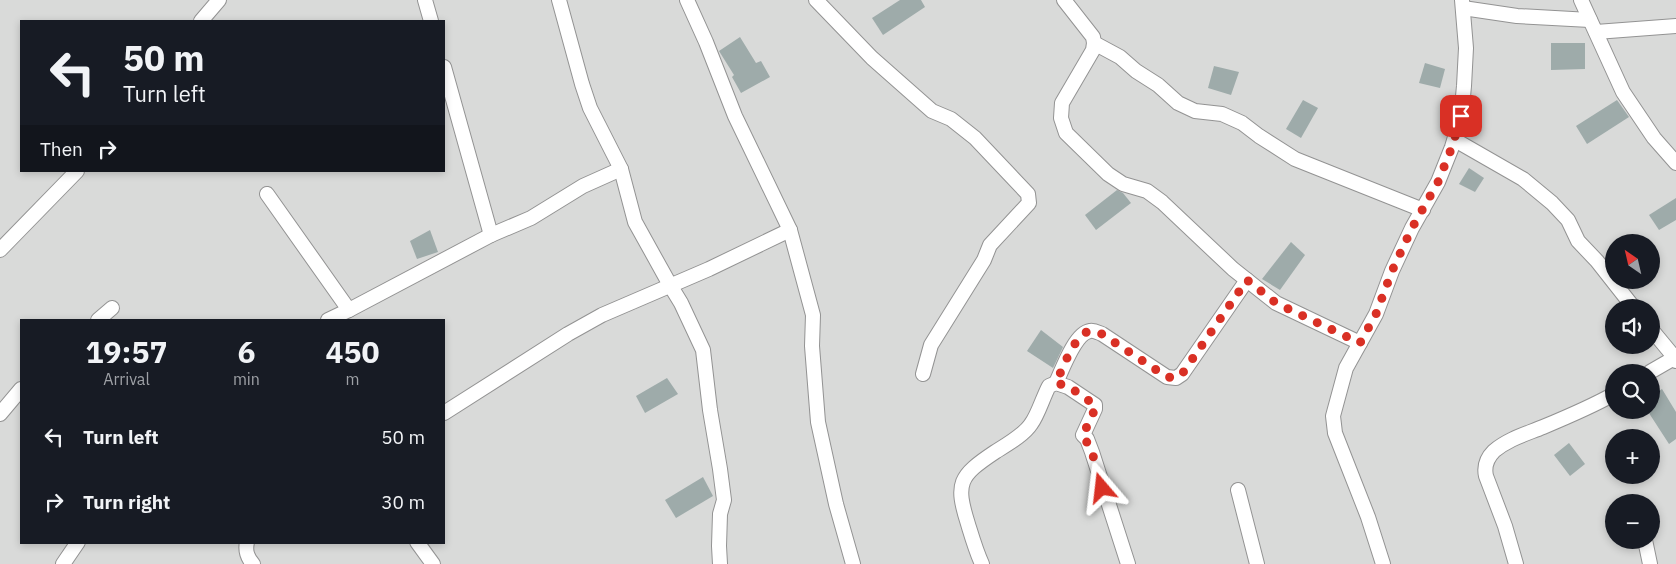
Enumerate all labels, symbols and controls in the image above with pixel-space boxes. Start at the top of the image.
text: 50 m [123,35,205,81]
icon: left [40,40,105,105]
text: Turn left [123,79,206,108]
pin [1440,95,1482,137]
icon: arrive [1447,102,1475,130]
icon: right [93,135,121,163]
text: Then [40,137,83,161]
north arrow [1605,234,1660,289]
map controls [1605,234,1660,549]
button: sound [1605,299,1660,354]
text: 19:57 [86,332,167,371]
text: 6 [237,332,255,371]
text: 450 [325,332,379,371]
button: search [1605,364,1660,419]
text: Arrival [103,369,150,389]
text: min [233,369,260,389]
text: m [345,369,359,389]
icon: left [40,423,68,451]
text: Turn left [83,425,159,449]
text: 50 m [381,425,425,449]
button: + [1605,429,1660,484]
position arrow [1075,461,1127,513]
icon: right [40,488,68,516]
text: Turn right [83,490,170,514]
text: 30 m [381,490,425,514]
button: − [1605,494,1660,549]

